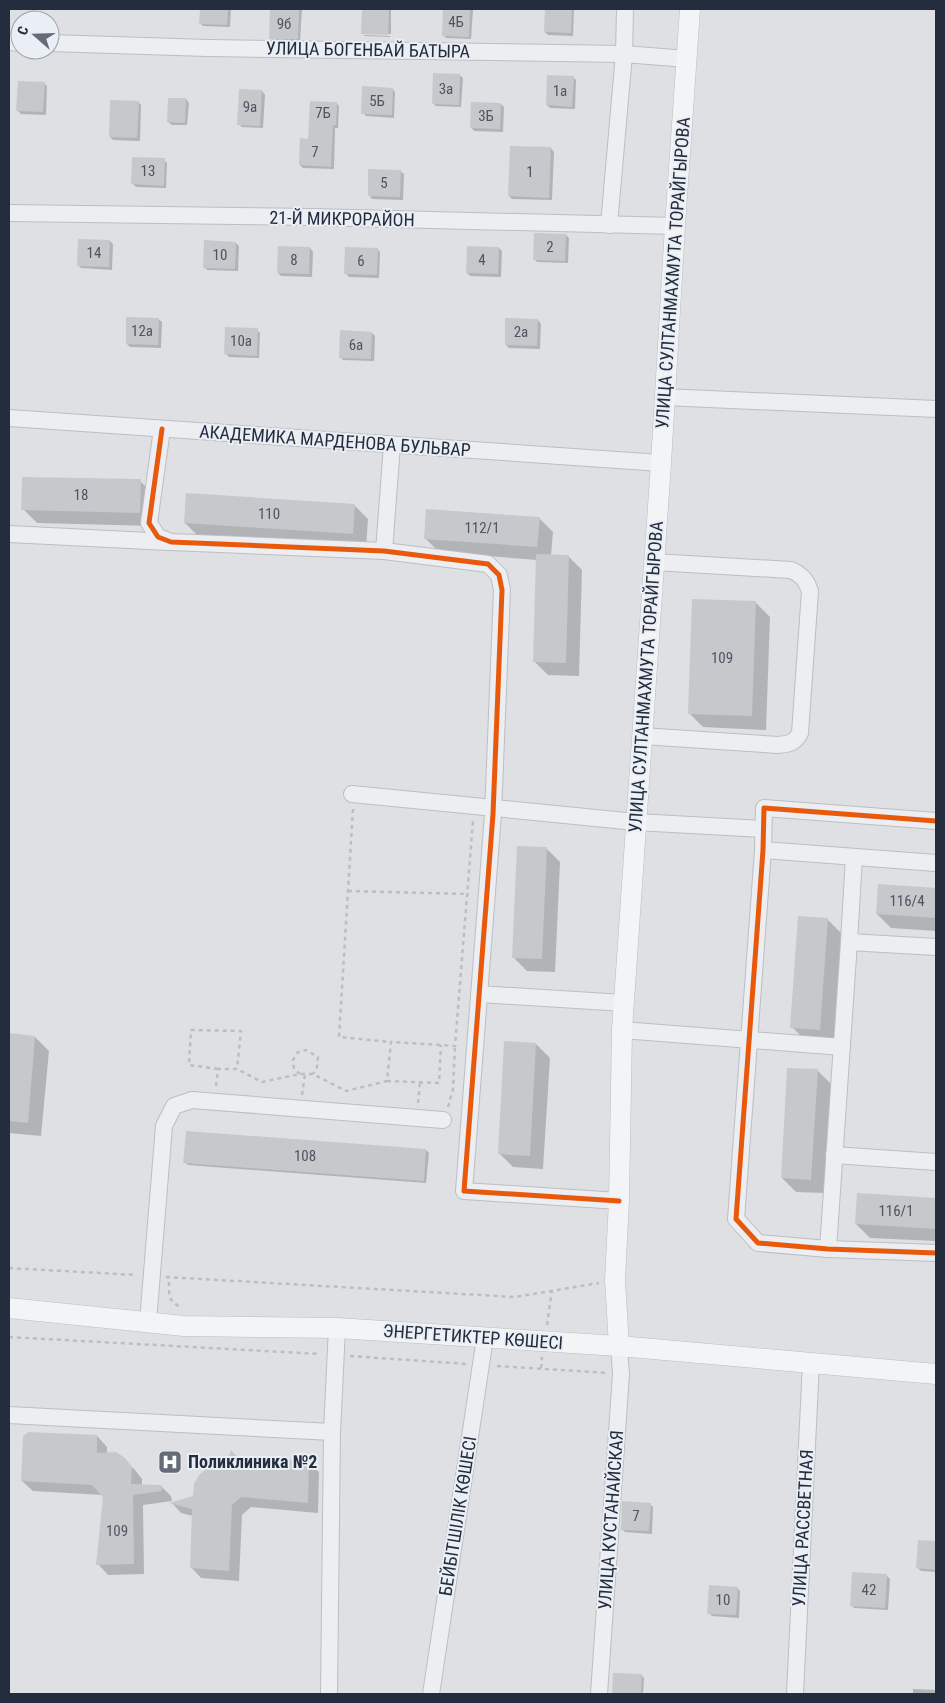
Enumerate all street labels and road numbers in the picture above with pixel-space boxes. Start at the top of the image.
street label: УЛИЦА БОГЕНБАЙ БАТЫРА [266,37,471,62]
street label: УЛИЦА СУЛТАНМАХМУТА ТОРАЙГЫРОВА [651,116,694,430]
street label: 21-Й МИКРОРАЙОН [269,207,415,230]
street label: АКАДЕМИКА МАРДЕНОВА БУЛЬВАР [199,421,471,460]
street label: УЛИЦА СУЛТАНМАХМУТА ТОРАЙГЫРОВА [624,520,667,834]
street label: ЭНЕРГЕТИКТЕР КӨШЕСІ [382,1320,564,1353]
street label: УЛИЦА КУСТАНАЙСКАЯ [594,1429,627,1611]
street label: БЕЙБІТШІЛІК КӨШЕСІ [435,1435,481,1597]
street label: УЛИЦА РАССВЕТНАЯ [788,1449,817,1607]

